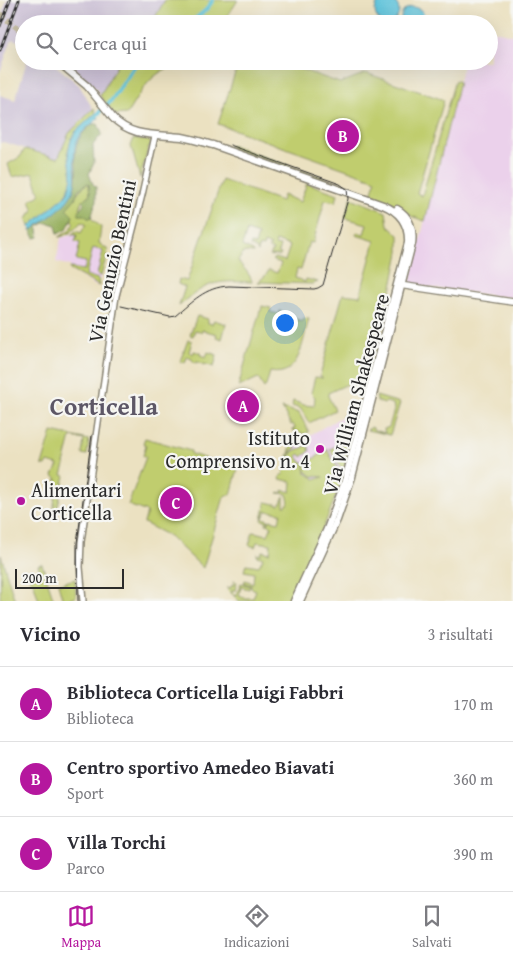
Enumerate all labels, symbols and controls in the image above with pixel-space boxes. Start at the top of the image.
search box [15,15,498,70]
icon: search [33,29,61,57]
text: Cerca qui [73,29,147,57]
pin: B [327,117,359,155]
street label: Via Genuzio Bentini [80,176,143,345]
street label: Via William Shakespeare [315,290,396,497]
your location [272,310,298,336]
pin: A [227,387,259,425]
district label: Corticella [50,388,158,424]
place label: Istituto Comprensivo n. 4 [165,423,310,475]
marker: Istituto Comprensivo n. 4 [314,443,326,455]
place label: Alimentari Corticella [31,475,122,527]
pin: C [160,484,192,522]
marker: Alimentari Corticella [15,495,27,507]
scale bar [15,566,124,589]
text: 200 m [22,568,57,588]
text: Vicino [20,618,80,649]
text: 3 risultati [428,622,493,646]
text: Biblioteca Corticella Luigi Fabbri [67,678,344,706]
text: A [31,692,41,716]
text: 170 m [453,692,493,716]
text: Biblioteca [67,706,134,730]
text: Centro sportivo Amedeo Biavati [67,753,334,781]
text: B [31,767,41,791]
text: 360 m [453,767,493,791]
text: Sport [67,781,104,805]
text: Villa Torchi [67,828,166,856]
text: C [31,842,41,866]
text: 390 m [453,842,493,866]
text: Parco [67,856,105,880]
tab: Mappa [61,902,101,952]
tab: Indicazioni [224,902,289,952]
tab: Salvati [412,902,452,952]

